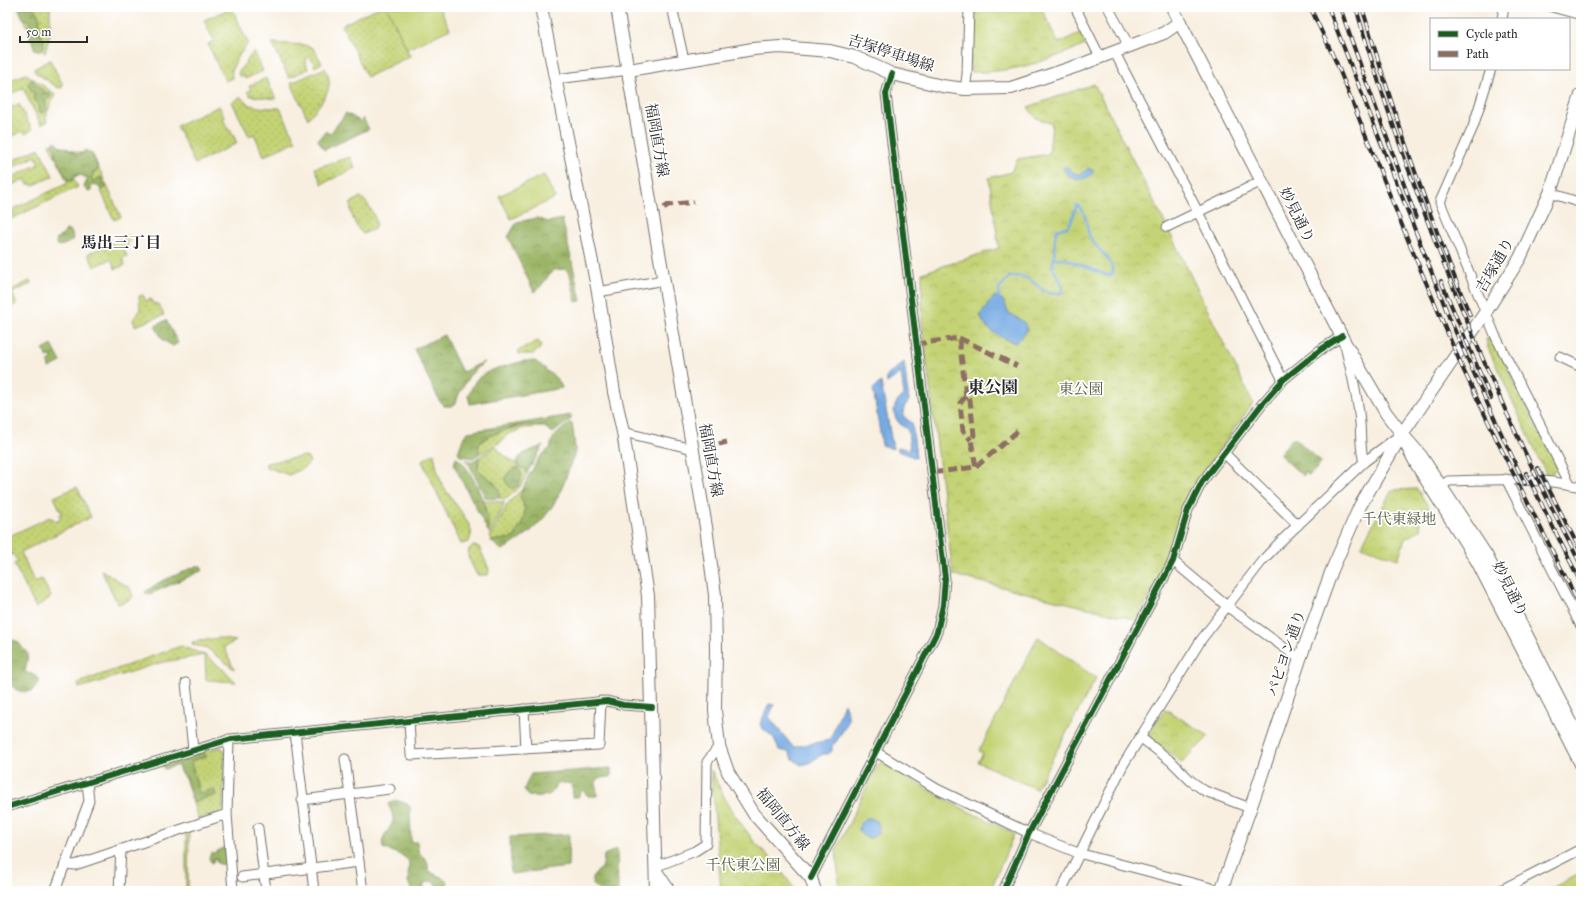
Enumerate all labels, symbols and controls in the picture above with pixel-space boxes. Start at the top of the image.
scale bar [20,18,87,44]
legend [1430,18,1570,70]
text: 50 m [26,25,51,39]
text: Cycle path [1466,27,1518,41]
street label: 吉塚停車場線 [845,31,937,75]
text: Path [1466,47,1489,61]
street label: 福岡直方線 [642,101,672,179]
street label: 妙見通り [1275,184,1319,246]
district label: 馬出三丁目 [81,233,161,252]
street label: 吉塚通り [1472,235,1518,295]
district label: 東公園 [968,377,1019,398]
park label: 東公園 [1058,380,1104,398]
street label: 福岡直方線 [696,421,726,499]
park label: 千代東緑地 [1361,510,1437,528]
street label: 妙見通り [1488,558,1532,620]
street label: パピヨン通り [1263,608,1309,698]
street label: 福岡直方線 [752,784,814,854]
park label: 千代東公園 [705,856,781,874]

